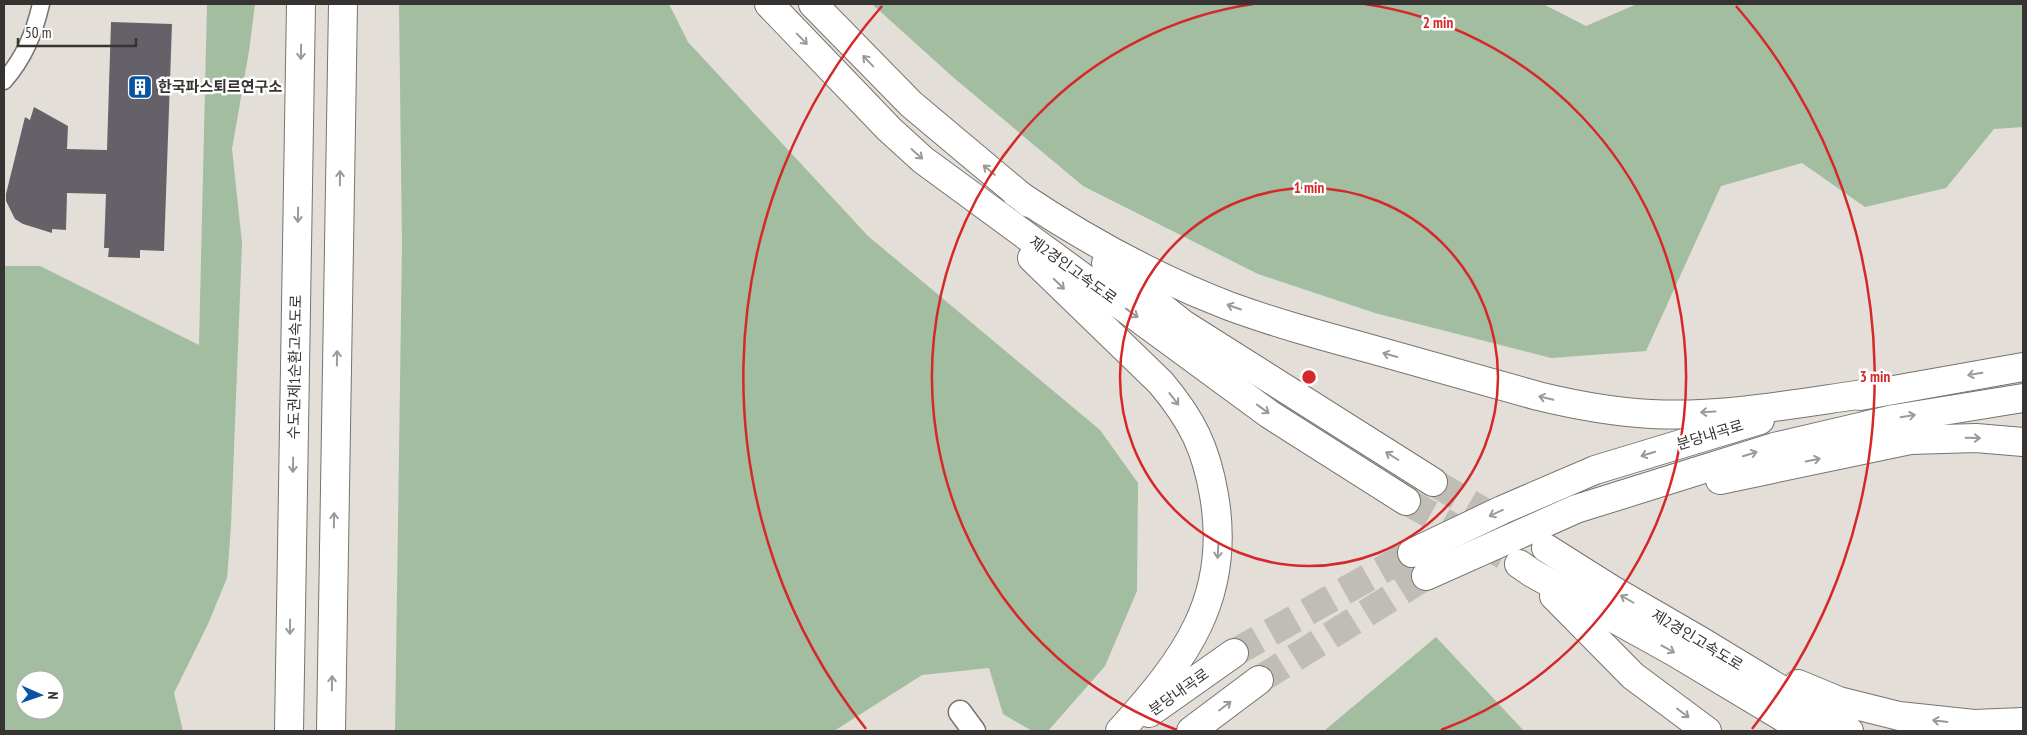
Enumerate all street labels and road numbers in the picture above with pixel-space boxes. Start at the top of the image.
street label: 제2경인고속도로 [1026,232,1121,308]
street label: 수도권제1순환고속도로 [284,294,305,440]
street label: 분당내곡로 [1674,415,1746,454]
street label: 제2경인고속도로 [1648,605,1746,674]
street label: 분당내곡로 [1145,664,1212,719]

